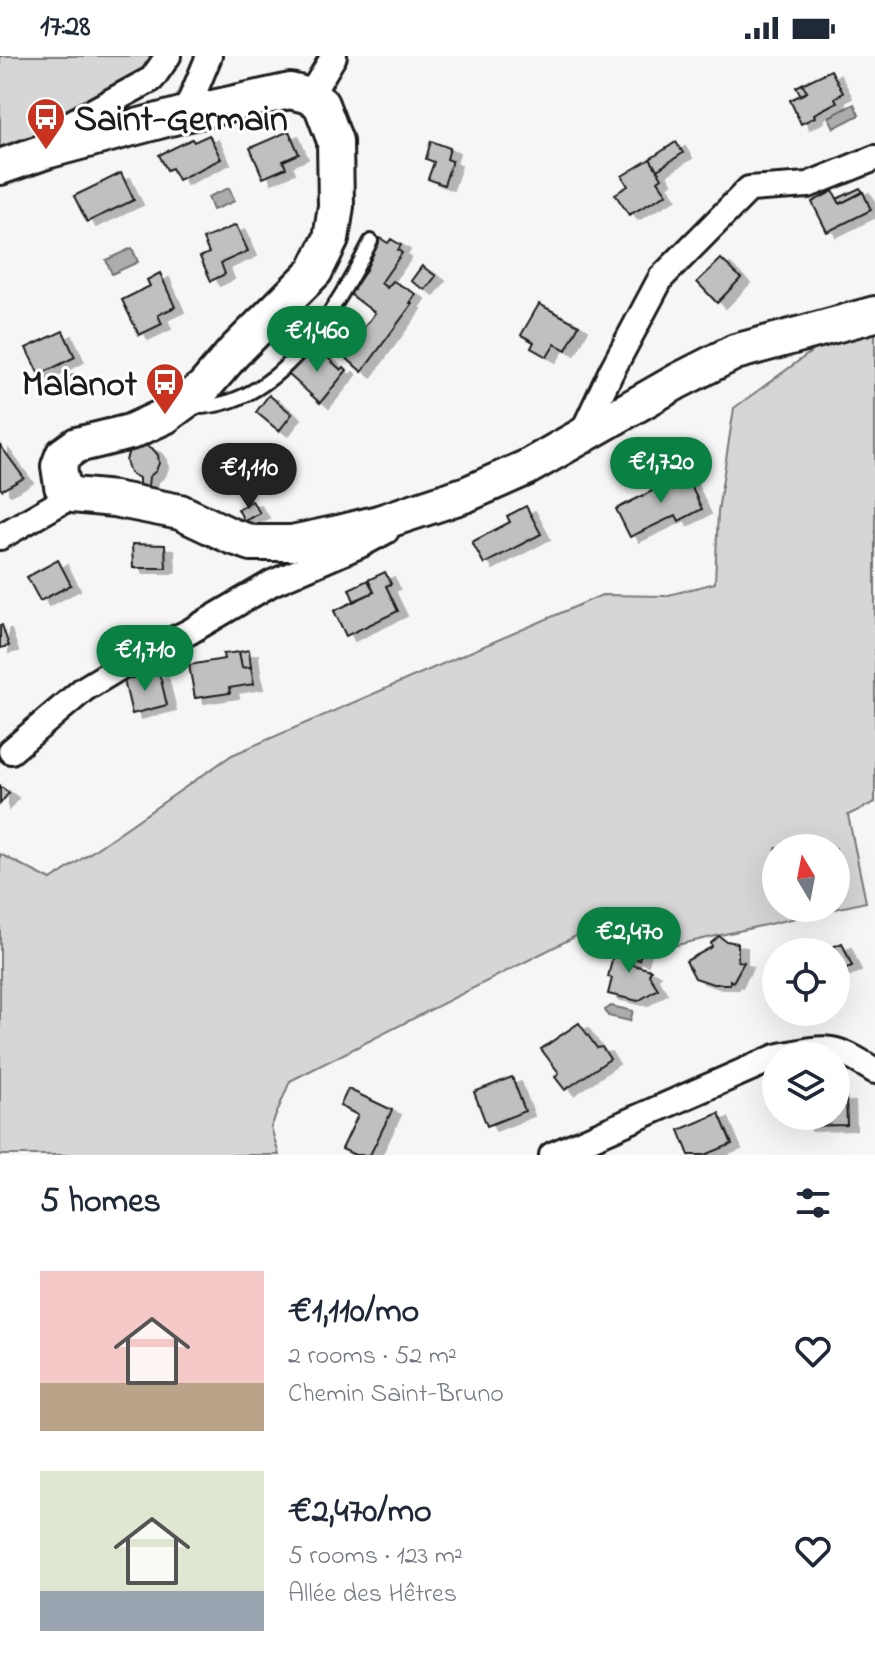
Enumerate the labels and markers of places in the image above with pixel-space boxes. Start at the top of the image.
place label: Saint-Germain [74,95,288,148]
bus stop icon: Saint-Germain [25,96,67,151]
pin: €1,460 [252,306,382,374]
place label: Malanot [22,360,138,413]
bus stop icon: Malanot [144,361,186,416]
pin: €1,720 [596,437,726,505]
pin: €1,110 [184,443,314,511]
pin: €1,710 [80,625,210,693]
pin: €2,470 [564,907,694,975]

